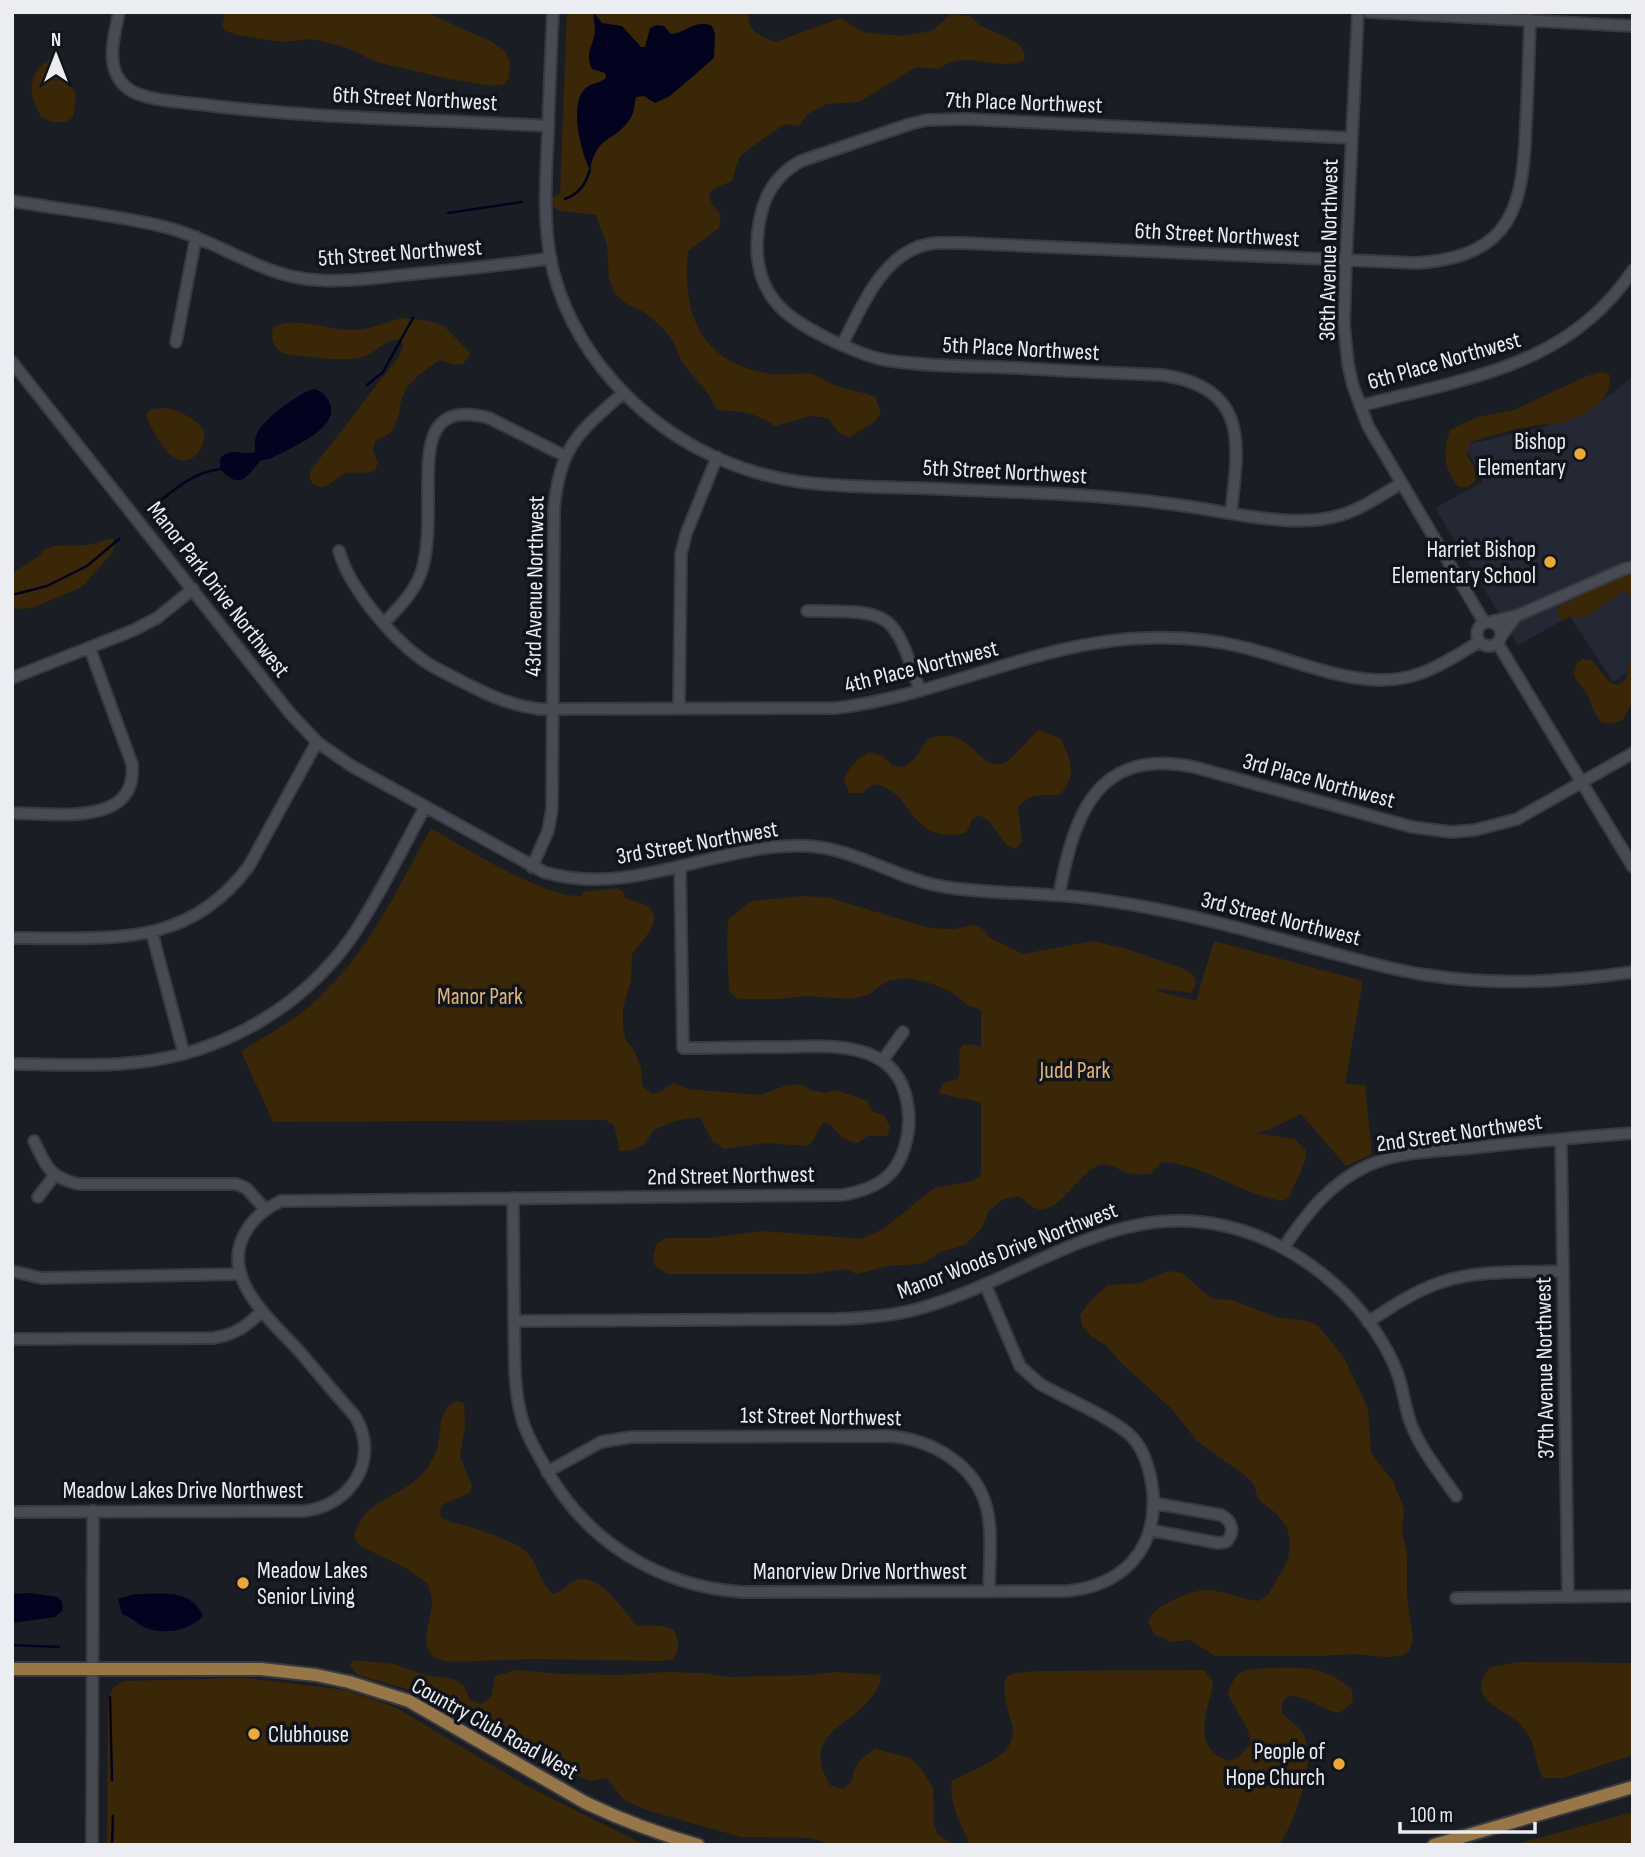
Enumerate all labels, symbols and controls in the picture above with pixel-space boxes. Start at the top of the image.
north arrow [21,21,91,91]
text: N [51,29,61,52]
street label: 6th Street Northwest [332,81,498,117]
street label: 7th Place Northwest [945,86,1103,120]
street label: 36th Avenue Northwest [1313,159,1345,341]
street label: 6th Street Northwest [1134,217,1300,253]
street label: 5th Street Northwest [317,233,483,273]
street label: 6th Place Northwest [1365,326,1524,396]
street label: 5th Place Northwest [942,331,1100,367]
place label: Bishop Elementary [1478,428,1566,482]
marker: Bishop Elementary [1572,446,1588,462]
street label: 5th Street Northwest [922,454,1088,490]
street label: 43rd Avenue Northwest [519,495,551,677]
street label: Manor Park Drive Northwest [141,496,296,683]
place label: Harriet Bishop Elementary School [1392,536,1536,590]
marker: Harriet Bishop Elementary School [1542,554,1558,570]
street label: 4th Place Northwest [842,634,1001,700]
street label: 3rd Place Northwest [1240,747,1398,815]
street label: 3rd Street Northwest [614,815,780,871]
street label: 3rd Street Northwest [1198,886,1364,952]
park label: Manor Park [437,983,523,1011]
park label: Judd Park [1039,1057,1111,1085]
street label: 2nd Street Northwest [1374,1108,1544,1158]
street label: 2nd Street Northwest [647,1161,815,1191]
street label: Manor Woods Drive Northwest [893,1196,1121,1306]
street label: 37th Avenue Northwest [1529,1277,1561,1459]
street label: 1st Street Northwest [740,1402,902,1432]
street label: Meadow Lakes Drive Northwest [63,1477,303,1505]
place label: Meadow Lakes Senior Living [257,1557,368,1611]
street label: Manorview Drive Northwest [753,1558,967,1586]
marker: Meadow Lakes Senior Living [235,1575,251,1591]
street label: Country Club Road West [406,1672,583,1786]
place label: Clubhouse [268,1721,349,1749]
marker: Clubhouse [246,1726,262,1742]
place label: People of Hope Church [1225,1738,1325,1792]
marker: People of Hope Church [1331,1756,1347,1772]
scale bar [1400,1790,1535,1834]
text: 100 m [1410,1803,1453,1828]

